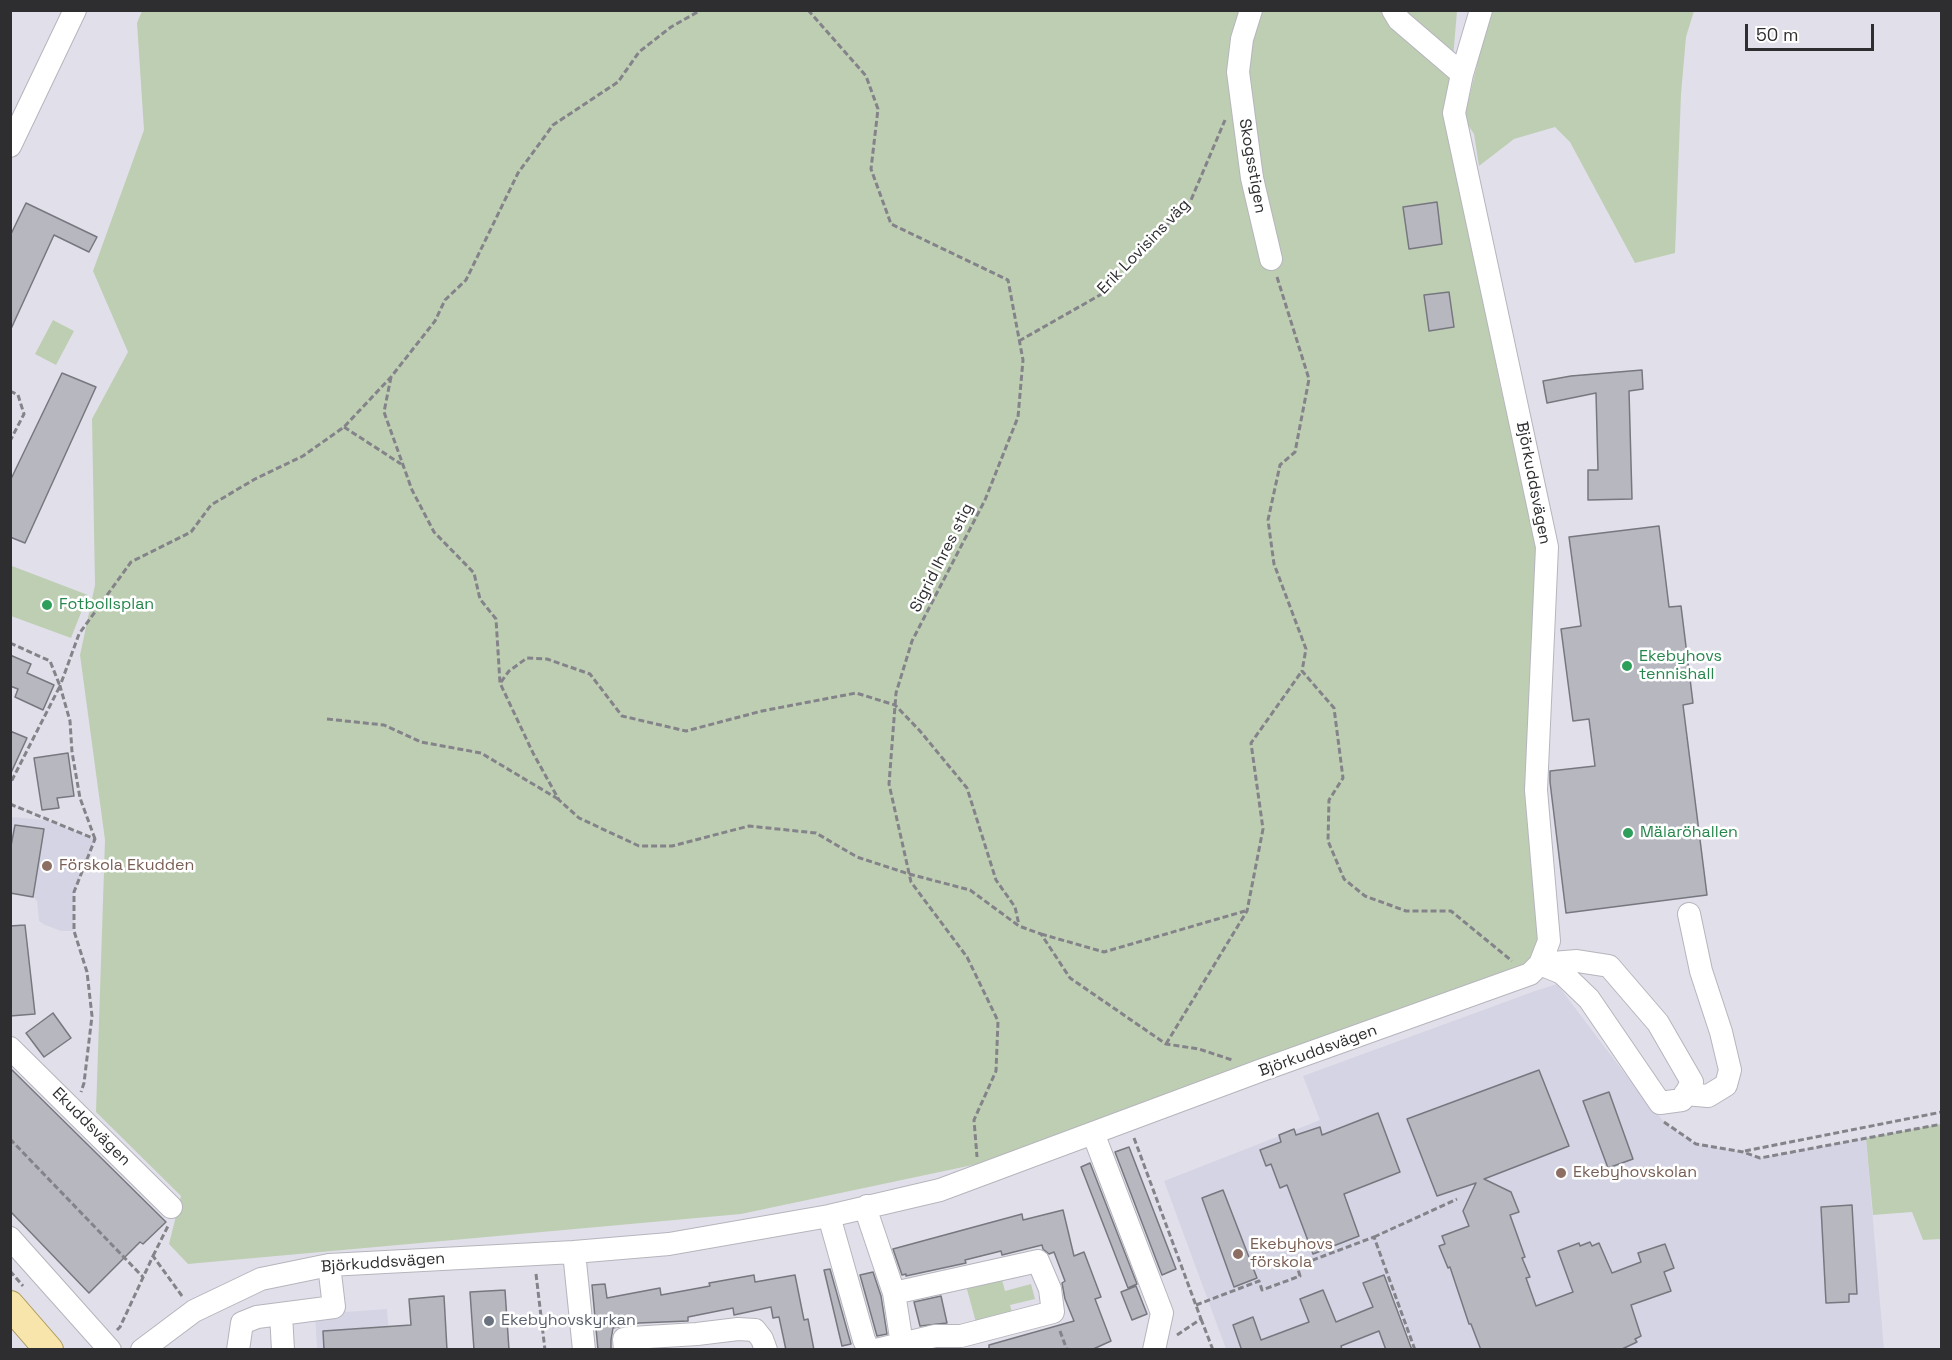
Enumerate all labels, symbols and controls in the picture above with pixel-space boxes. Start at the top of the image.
scale bar [1748,12,1877,50]
text: 50 m [1756,23,1798,46]
street label: Skogsstigen [1234,117,1270,215]
street label: Erik Lovisins väg [1094,195,1194,299]
street label: Björkuddsvägen [1512,420,1554,546]
street label: Sigrid Ihres stig [906,500,978,616]
place label: Fotbollsplan [59,595,154,615]
marker: Fotbollsplan [40,598,54,612]
place label: Ekebyhovs tennishall [1639,647,1722,685]
marker: Ekebyhovs tennishall [1620,659,1634,673]
place label: Mälaröhallen [1640,823,1738,843]
marker: Mälaröhallen [1621,826,1635,840]
place label: Förskola Ekudden [59,856,194,876]
marker: Förskola Ekudden [40,859,54,873]
street label: Björkuddsvägen [1256,1021,1380,1081]
street label: Ekuddsvägen [48,1084,134,1170]
place label: Ekebyhovskolan [1573,1163,1697,1183]
marker: Ekebyhovskolan [1554,1166,1568,1180]
place label: Ekebyhovs förskola [1250,1235,1333,1273]
marker: Ekebyhovs förskola [1231,1247,1245,1261]
street label: Björkuddsvägen [320,1249,446,1277]
place label: Ekebyhovskyrkan [501,1311,636,1331]
marker: Ekebyhovskyrkan [482,1314,496,1328]

